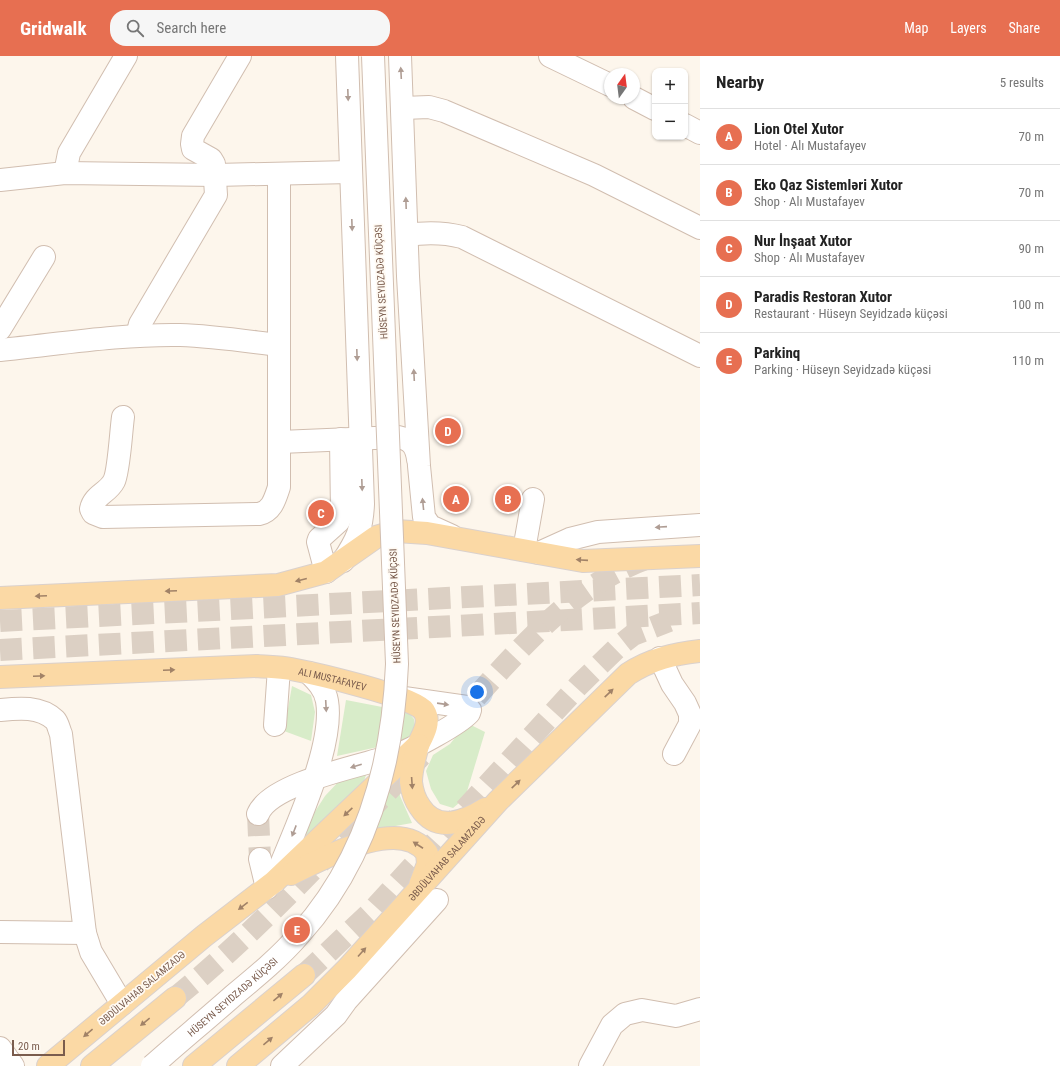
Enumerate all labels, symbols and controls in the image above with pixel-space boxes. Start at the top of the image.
search box [110,10,390,46]
text: Gridwalk [20,17,86,40]
icon: search [124,17,146,39]
text: Search here [156,19,226,37]
text: Map [904,20,928,36]
text: Layers [950,20,987,36]
text: Share [1009,20,1040,36]
one-way arrow [397,67,404,79]
north arrow [604,68,640,104]
map controls [652,68,688,140]
button: + [652,68,688,104]
text: Nearby [716,72,764,92]
text: 5 results [1000,75,1044,90]
one-way arrow [345,89,351,102]
button: − [652,104,688,140]
text: Lion Otel Xutor [754,120,844,138]
text: A [725,129,733,144]
text: 70 m [1018,129,1044,144]
text: Hotel · Alı Mustafayev [754,138,866,153]
text: Eko Qaz Sistemləri Xutor [754,176,903,194]
text: B [725,185,733,200]
text: 70 m [1018,185,1044,200]
text: Shop · Alı Mustafayev [754,194,865,209]
one-way arrow [402,197,409,209]
one-way arrow [349,219,355,232]
street label: HÜSEYN SEYIDZADƏ KÜÇƏSI [372,224,389,340]
text: Nur İnşaat Xutor [754,232,852,250]
text: C [725,241,733,256]
text: 90 m [1018,241,1044,256]
text: Shop · Alı Mustafayev [754,250,865,265]
text: Paradis Restoran Xutor [754,288,892,306]
text: D [725,297,733,312]
text: 100 m [1012,297,1044,312]
text: Restaurant · Hüseyn Seyidzadə küçəsi [754,306,948,321]
text: Parkinq [754,344,800,362]
one-way arrow [354,349,360,362]
text: E [726,353,732,368]
text: 110 m [1012,353,1044,368]
text: Parking · Hüseyn Seyidzadə küçəsi [754,362,931,377]
one-way arrow [410,369,417,381]
pin: D [435,416,461,446]
one-way arrow [359,479,365,492]
pin: A [443,484,469,514]
pin: B [495,484,521,514]
pin: C [308,498,334,528]
one-way arrow [420,498,426,510]
one-way arrow [654,524,667,530]
street label: HÜSEYN SEYIDZADƏ KÜÇƏSI [387,549,402,664]
one-way arrow [576,557,588,564]
one-way arrow [294,577,306,583]
one-way arrow [165,587,177,594]
one-way arrow [34,593,47,599]
street label: ALI MUSTAFAYEV [297,665,368,693]
one-way arrow [163,667,176,673]
one-way arrow [33,672,45,679]
your location [467,682,487,702]
one-way arrow [604,688,614,698]
one-way arrow [323,700,330,712]
one-way arrow [436,701,449,707]
one-way arrow [350,763,362,769]
one-way arrow [408,777,415,790]
one-way arrow [511,779,521,789]
one-way arrow [343,807,353,816]
street label: ƏBDÜLVAHAB SALAMZADƏ [406,814,487,903]
one-way arrow [290,825,296,837]
one-way arrow [413,841,424,848]
one-way arrow [237,902,248,910]
pin: E [284,915,310,945]
one-way arrow [358,947,367,957]
street label: ƏBDÜLVAHAB SALAMZADƏ [96,948,187,1027]
street label: HÜSEYN SEYIDZADƏ KÜÇƏSI [185,955,279,1038]
one-way arrow [273,992,284,1001]
one-way arrow [140,1018,151,1027]
one-way arrow [83,1028,93,1037]
one-way arrow [263,1037,273,1046]
scale bar [12,1038,65,1057]
text: 20 m [18,1040,40,1053]

